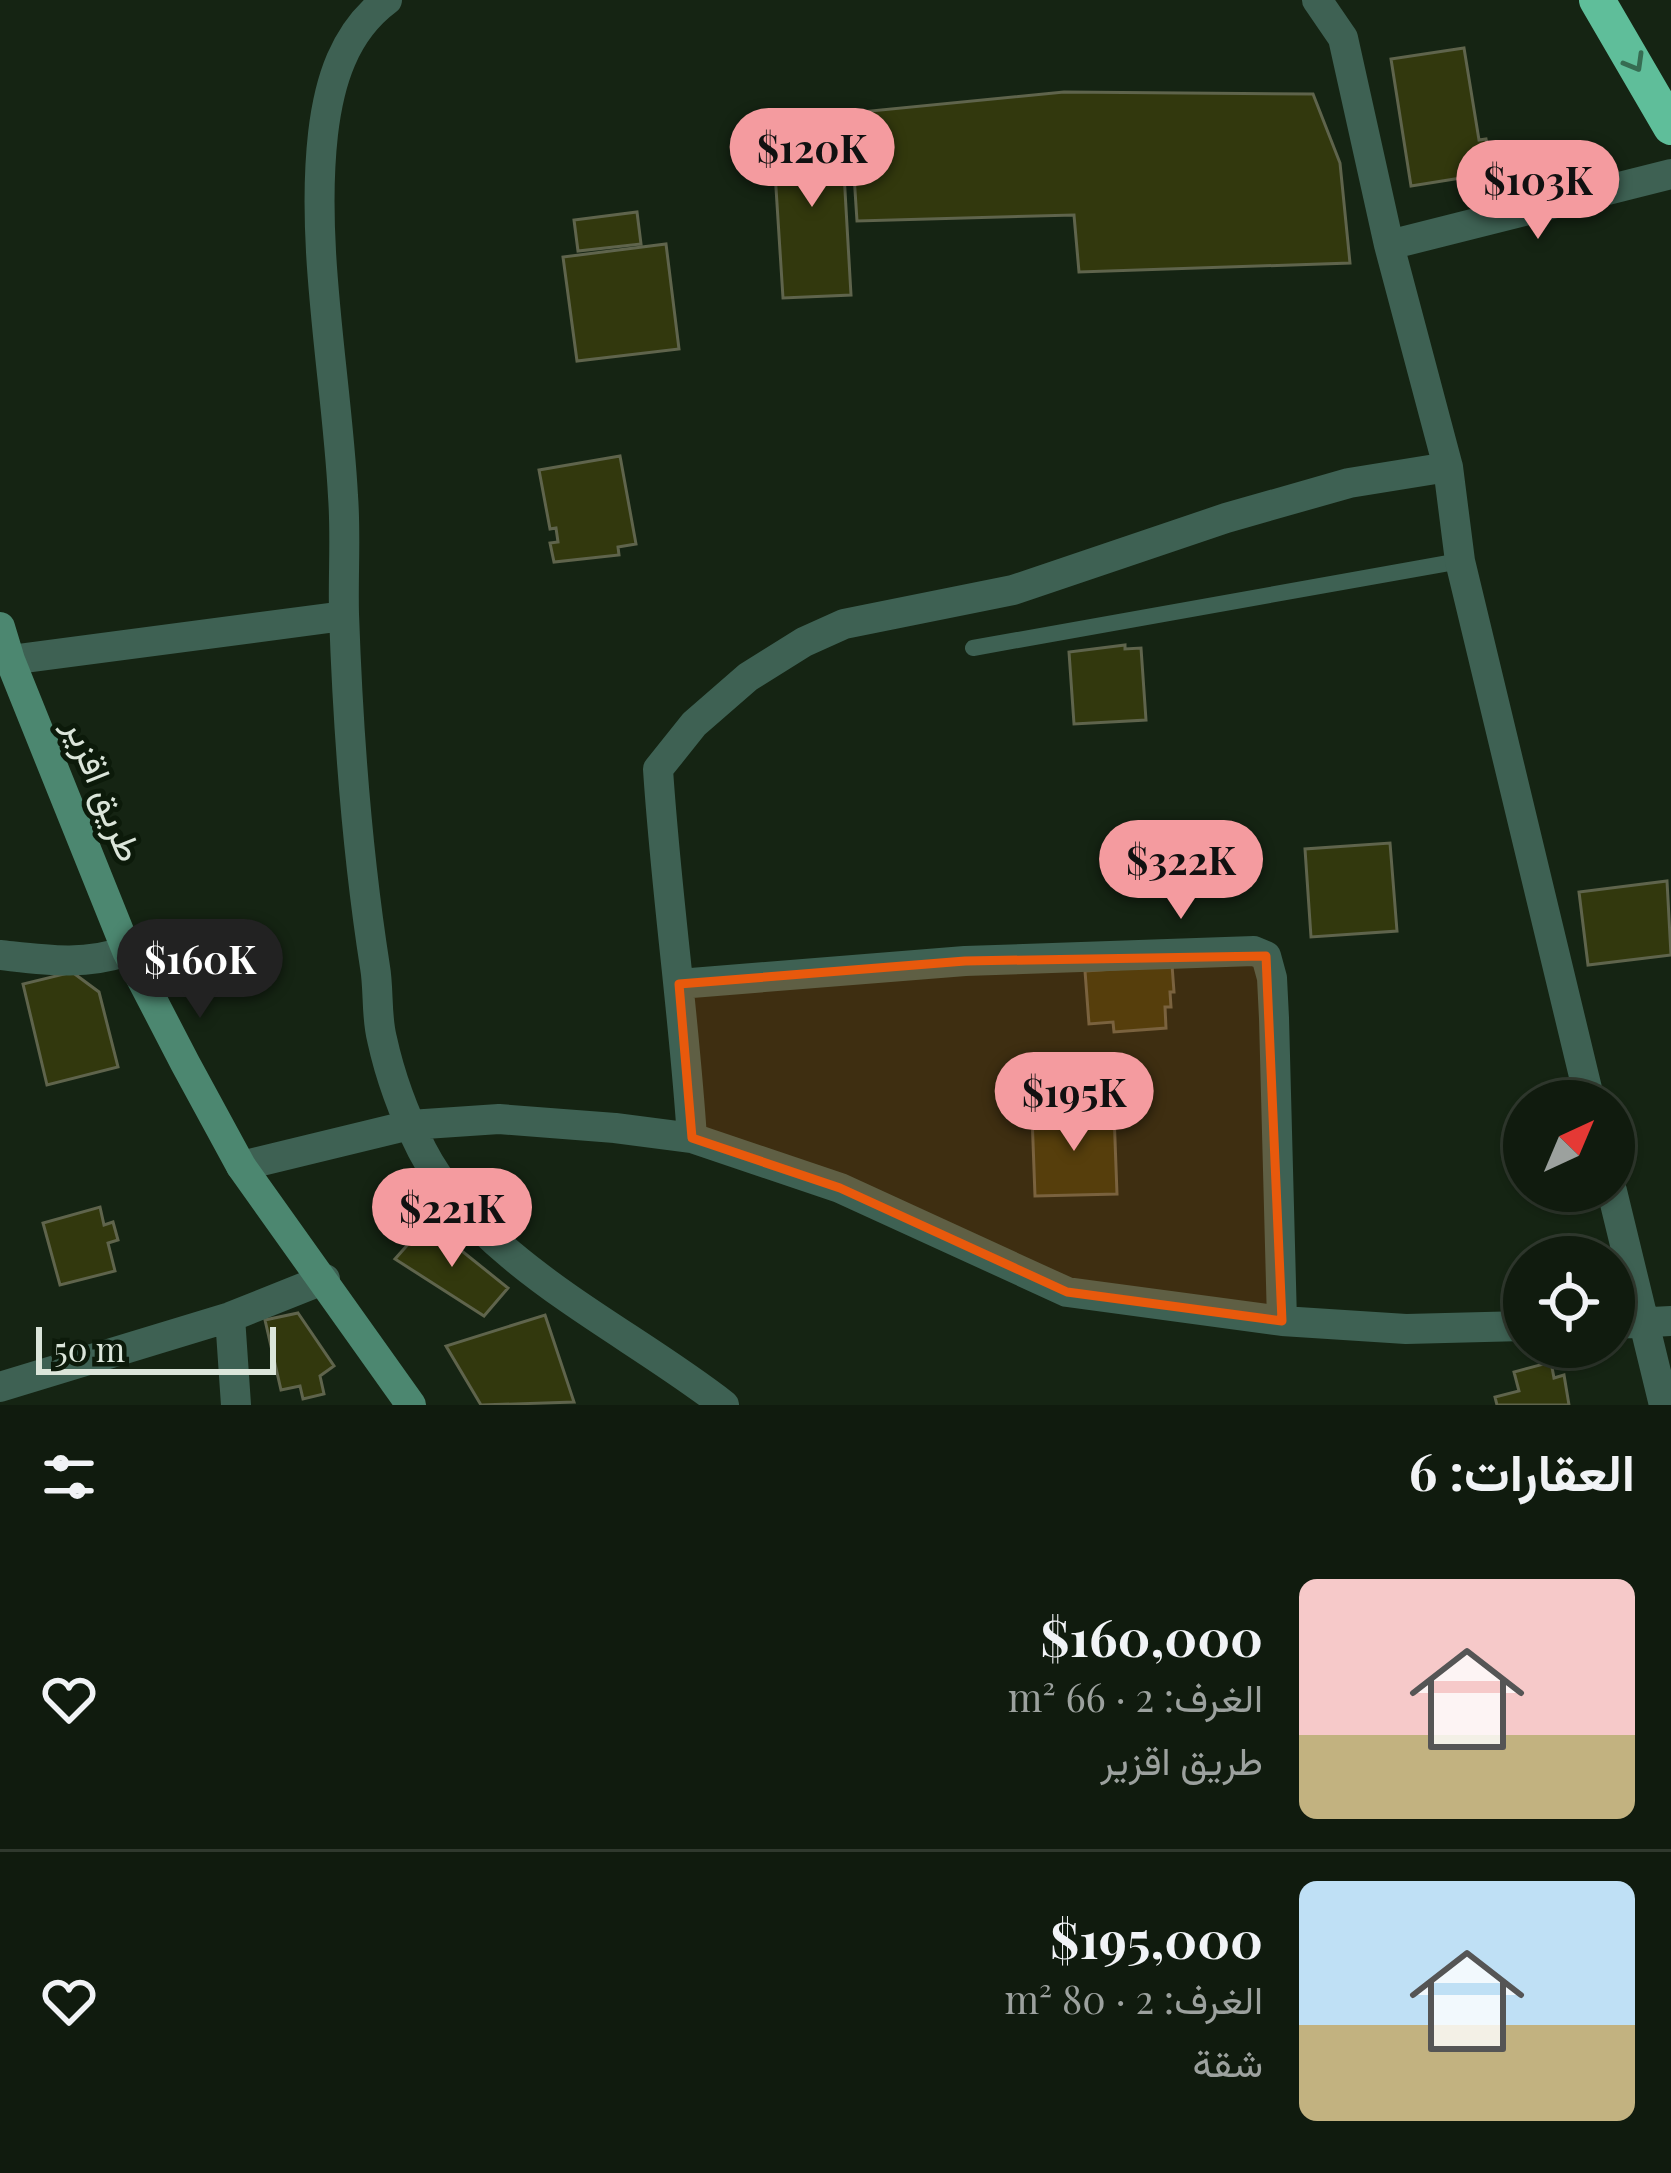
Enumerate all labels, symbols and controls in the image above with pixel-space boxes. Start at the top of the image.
one-way arrow [1621,50,1644,71]
pin: $120K [728,108,896,210]
text: $120K [757,121,867,173]
pin: $103K [1454,140,1622,242]
text: $103K [1483,153,1593,205]
street label: طريق اقزير [54,710,156,868]
pin: $322K [1097,820,1265,922]
text: $322K [1126,833,1236,885]
pin: $160K [116,919,284,1021]
text: $160K [144,932,256,984]
pin: $195K [990,1052,1158,1154]
text: $195K [1022,1065,1126,1117]
north arrow [1503,1080,1635,1212]
map controls [1503,1080,1635,1368]
pin: $221K [368,1168,536,1270]
text: $221K [399,1181,505,1233]
button: locate [1503,1236,1635,1368]
scale bar [36,1321,276,1374]
text: 50 m [54,1326,125,1370]
text: العقارات: 6 [1409,1436,1635,1504]
icon: filters [36,1444,102,1510]
text: $160,000 [1040,1602,1263,1670]
icon: home [1395,1627,1539,1771]
icon: heart [36,1666,102,1732]
text: الغرف: 2 · 66 m² [1008,1670,1263,1722]
text: طريق اقزير [1100,1733,1263,1785]
text: $195,000 [1050,1904,1263,1972]
icon: home [1395,1929,1539,2073]
icon: heart [36,1968,102,2034]
text: الغرف: 2 · 80 m² [1004,1972,1263,2024]
text: شقة [1193,2035,1263,2087]

